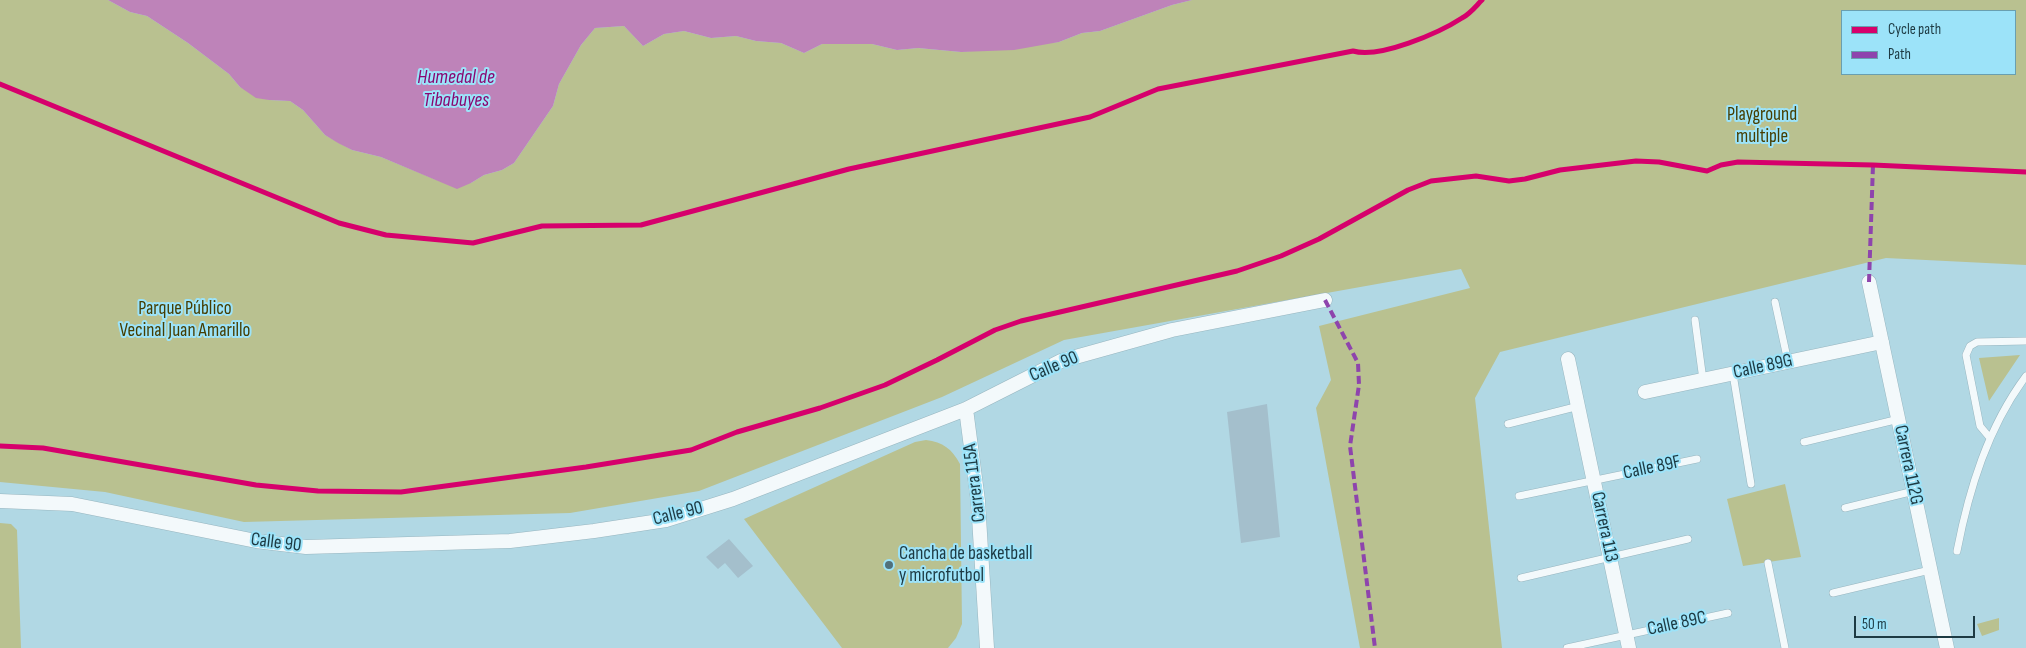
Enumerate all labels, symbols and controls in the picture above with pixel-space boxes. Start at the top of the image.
legend [1841,10,2016,75]
text: Cycle path [1888,20,1941,39]
text: Path [1888,45,1911,64]
water label: Humedal de Tibabuyes [417,66,495,113]
park label: Playground multiple [1727,104,1797,148]
park label: Parque Público Vecinal Juan Amarillo [120,298,250,342]
street label: Calle 90 [1026,347,1082,387]
street label: Calle 89G [1731,350,1795,384]
street label: Carrera 112G [1888,423,1928,507]
street label: Carrera 115A [959,442,991,524]
street label: Calle 89F [1621,451,1683,485]
street label: Carrera 113 [1585,490,1623,564]
street label: Calle 90 [651,497,705,531]
street label: Calle 90 [249,529,303,557]
place label: Cancha de basketball y microfutbol [899,543,1033,587]
marker: Cancha de basketball y microfutbol [883,559,895,571]
scale bar [1856,606,1977,638]
street label: Calle 89C [1645,607,1709,641]
text: 50 m [1862,615,1887,634]

